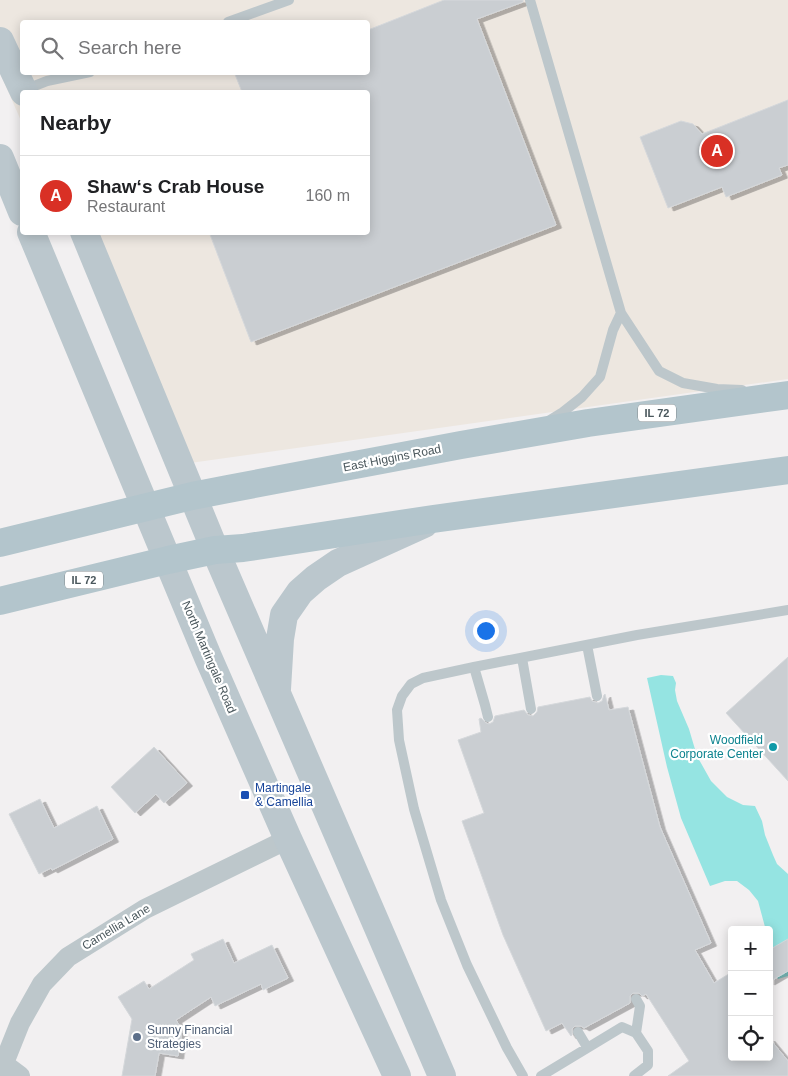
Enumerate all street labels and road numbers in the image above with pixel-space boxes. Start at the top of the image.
road number: IL 72 [638,404,676,422]
street label: East Higgins Road [342,442,442,474]
road number: IL 72 [65,572,103,588]
street label: North Martingale Road [179,599,239,715]
street label: Camellia Lane [80,901,153,953]

